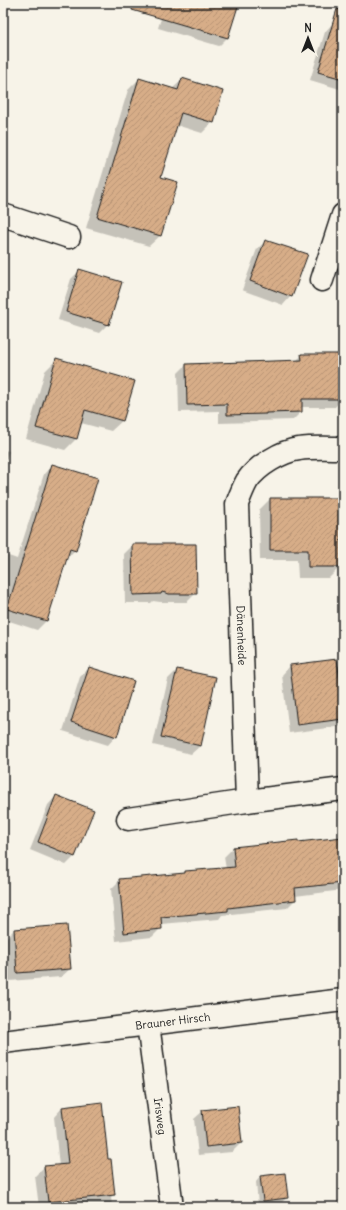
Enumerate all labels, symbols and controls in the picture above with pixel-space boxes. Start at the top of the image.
north arrow [288,18,328,58]
text: N [304,21,312,35]
street label: Dänenheide [233,605,249,666]
street label: Brauner Hirsch [134,1009,211,1033]
street label: Irisweg [151,1097,169,1136]

